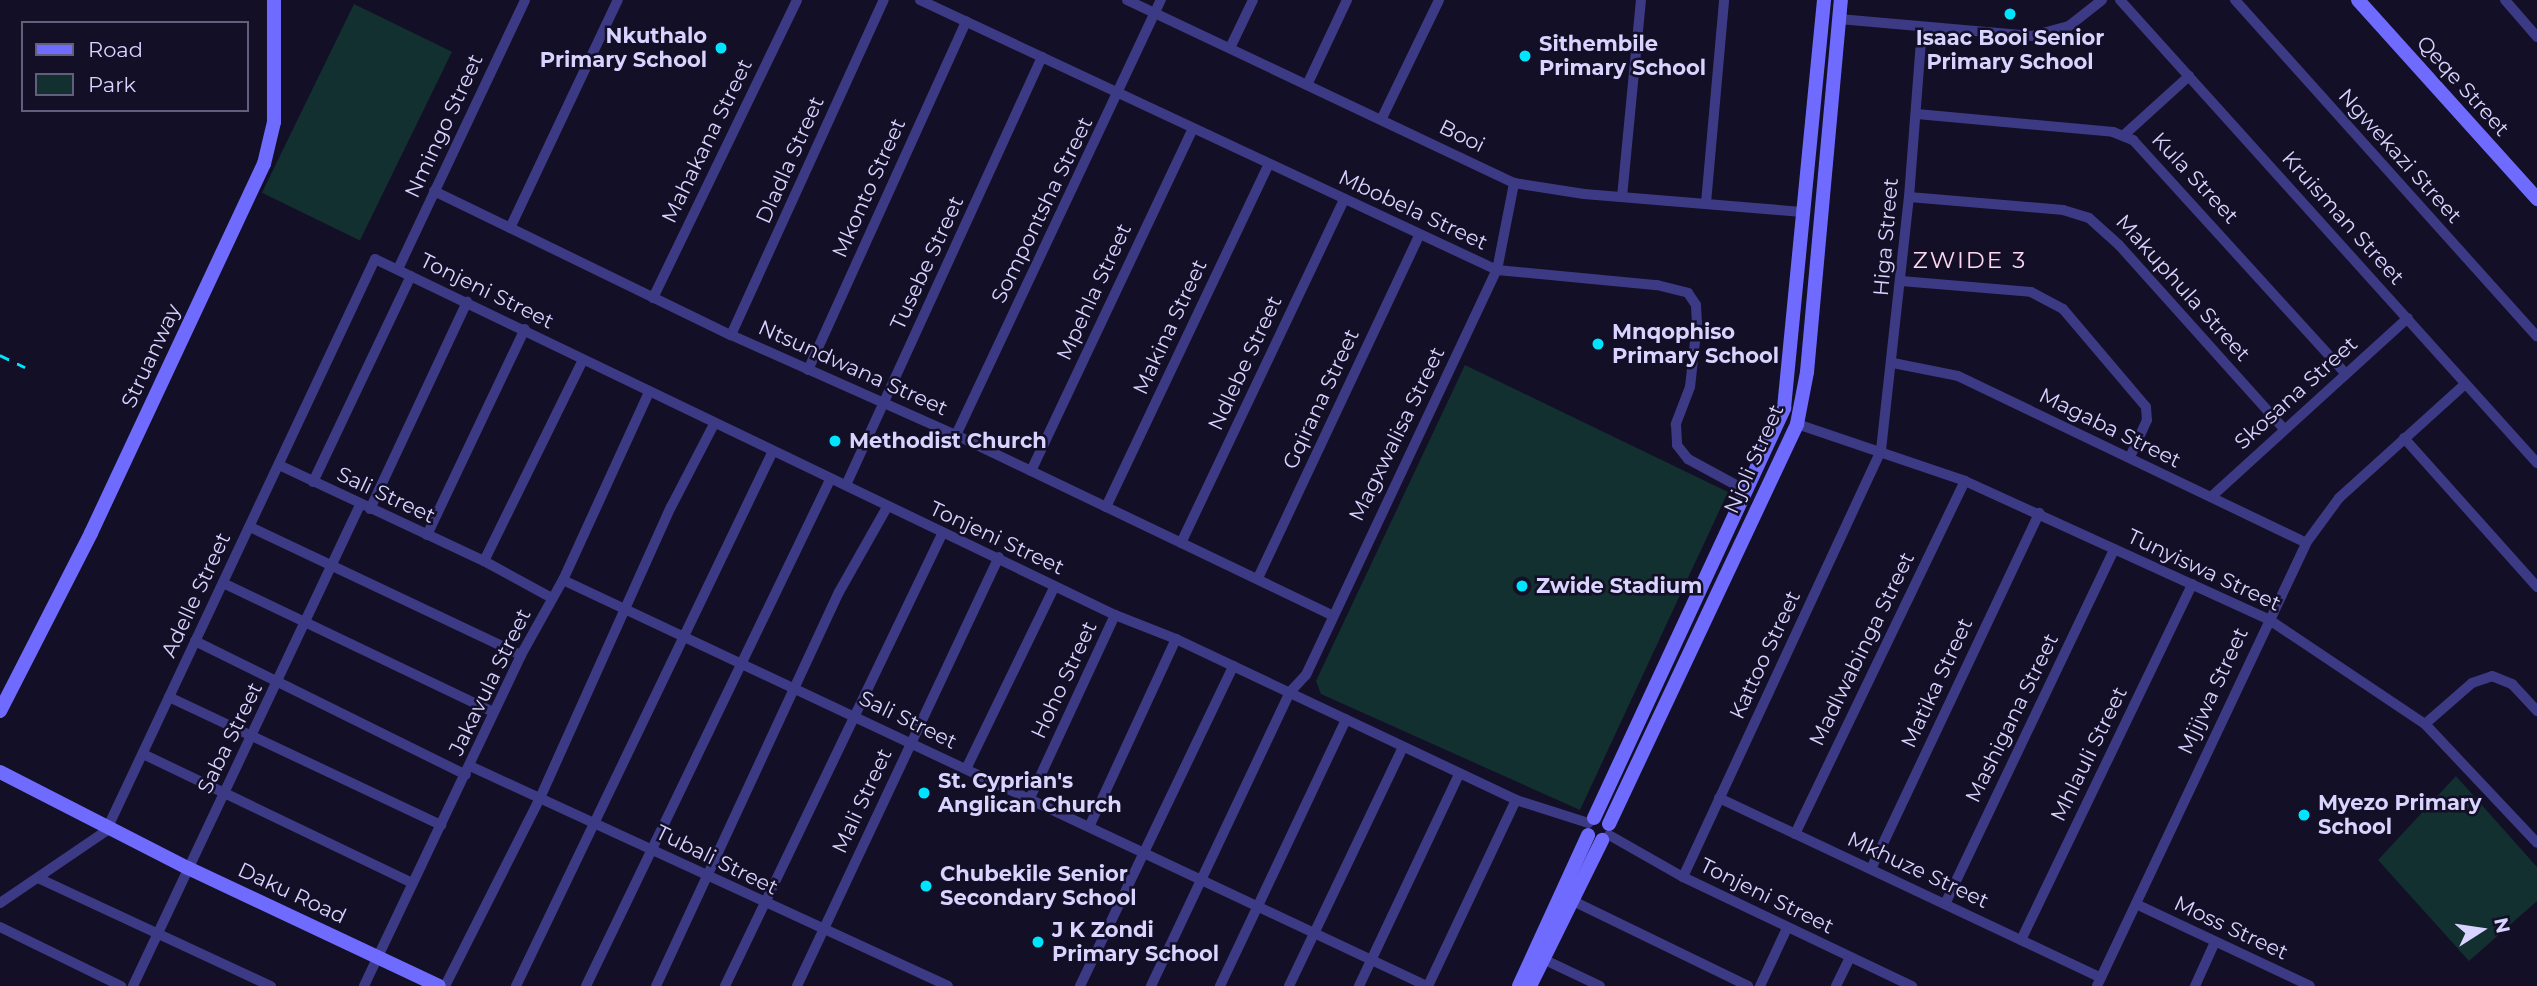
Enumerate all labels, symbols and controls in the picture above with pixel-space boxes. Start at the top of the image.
marker: Isaac Booi Senior Primary School [2002,6,2018,22]
legend [21,21,248,112]
place label: Nkuthalo Primary School [540,23,707,73]
place label: Isaac Booi Senior Primary School [1916,25,2104,75]
place label: Sithembile Primary School [1539,31,1706,81]
street label: Qeqe Street [2411,31,2515,141]
text: Road [88,37,143,62]
marker: Nkuthalo Primary School [713,40,729,56]
marker: Sithembile Primary School [1517,48,1533,64]
street label: Nmingo Street [400,50,488,202]
street label: Mahakana Street [656,55,758,227]
text: Park [88,72,136,97]
street label: Ngwekazi Street [2333,84,2467,228]
street label: Dladla Street [751,92,829,228]
street label: Sompontsha Street [986,113,1098,307]
street label: Mkonto Street [827,114,911,262]
street label: Booi [1435,114,1489,158]
street label: Kula Street [2146,127,2244,229]
street label: Kruisman Street [2276,146,2410,290]
street label: Mbobela Street [1335,164,1491,256]
street label: Higa Street [1868,177,1904,297]
street label: Tusebe Street [885,192,969,334]
street label: Makuphula Street [2111,210,2255,366]
street label: Mpehla Street [1051,220,1137,364]
district label: ZWIDE 3 [1914,246,2026,274]
street label: Tonjeni Street [416,248,558,334]
street label: Makina Street [1128,255,1212,399]
street label: Ndlebe Street [1203,292,1287,434]
street label: Struanway [116,300,186,412]
street label: Ntsundwana Street [755,315,951,421]
place label: Mnqophiso Primary School [1612,319,1779,369]
street label: Gqirana Street [1278,325,1364,473]
street label: Skosana Street [2229,331,2363,455]
marker: Mnqophiso Primary School [1590,336,1606,352]
street label: Magxwalisa Street [1344,343,1450,525]
street label: Magaba Street [2035,383,2185,473]
street label: Njoli Street [1719,401,1789,517]
place label: Methodist Church [849,428,1047,454]
marker: Methodist Church [827,433,843,449]
street label: Sali Street [333,461,439,529]
street label: Tonjeni Street [926,496,1068,580]
street label: Tunyiswa Street [2123,523,2285,617]
street label: Adelle Street [156,529,236,661]
street label: Madlwabinga Street [1804,548,1920,750]
place label: Zwide Stadium [1536,573,1702,599]
marker: Zwide Stadium [1514,578,1530,594]
street label: Kattoo Street [1724,587,1806,723]
street label: Jakavula Street [444,605,536,759]
street label: Matika Street [1896,614,1978,752]
street label: Hoho Street [1026,617,1102,743]
street label: Mjijwa Street [2173,624,2253,758]
street label: Mashigana Street [1960,629,2064,807]
street label: Saba Street [192,678,268,798]
street label: Mhlauli Street [2046,683,2132,825]
street label: Sali Street [855,686,961,754]
street label: Mali Street [827,745,897,857]
place label: St. Cyprian's Anglican Church [938,768,1122,818]
marker: St. Cyprian's Anglican Church [916,785,932,801]
place label: Myezo Primary School [2318,790,2481,840]
marker: Myezo Primary School [2296,807,2312,823]
street label: Tubali Street [652,820,782,900]
street label: Mkhuze Street [1843,826,1993,914]
street label: Tonjeni Street [1696,853,1838,939]
street label: Daku Road [234,857,350,929]
place label: Chubekile Senior Secondary School [940,861,1136,911]
marker: Chubekile Senior Secondary School [918,878,934,894]
street label: Moss Street [2170,891,2292,965]
north arrow [2446,895,2516,965]
text: N [2489,916,2515,935]
place label: J K Zondi Primary School [1052,917,1219,967]
marker: J K Zondi Primary School [1030,934,1046,950]

